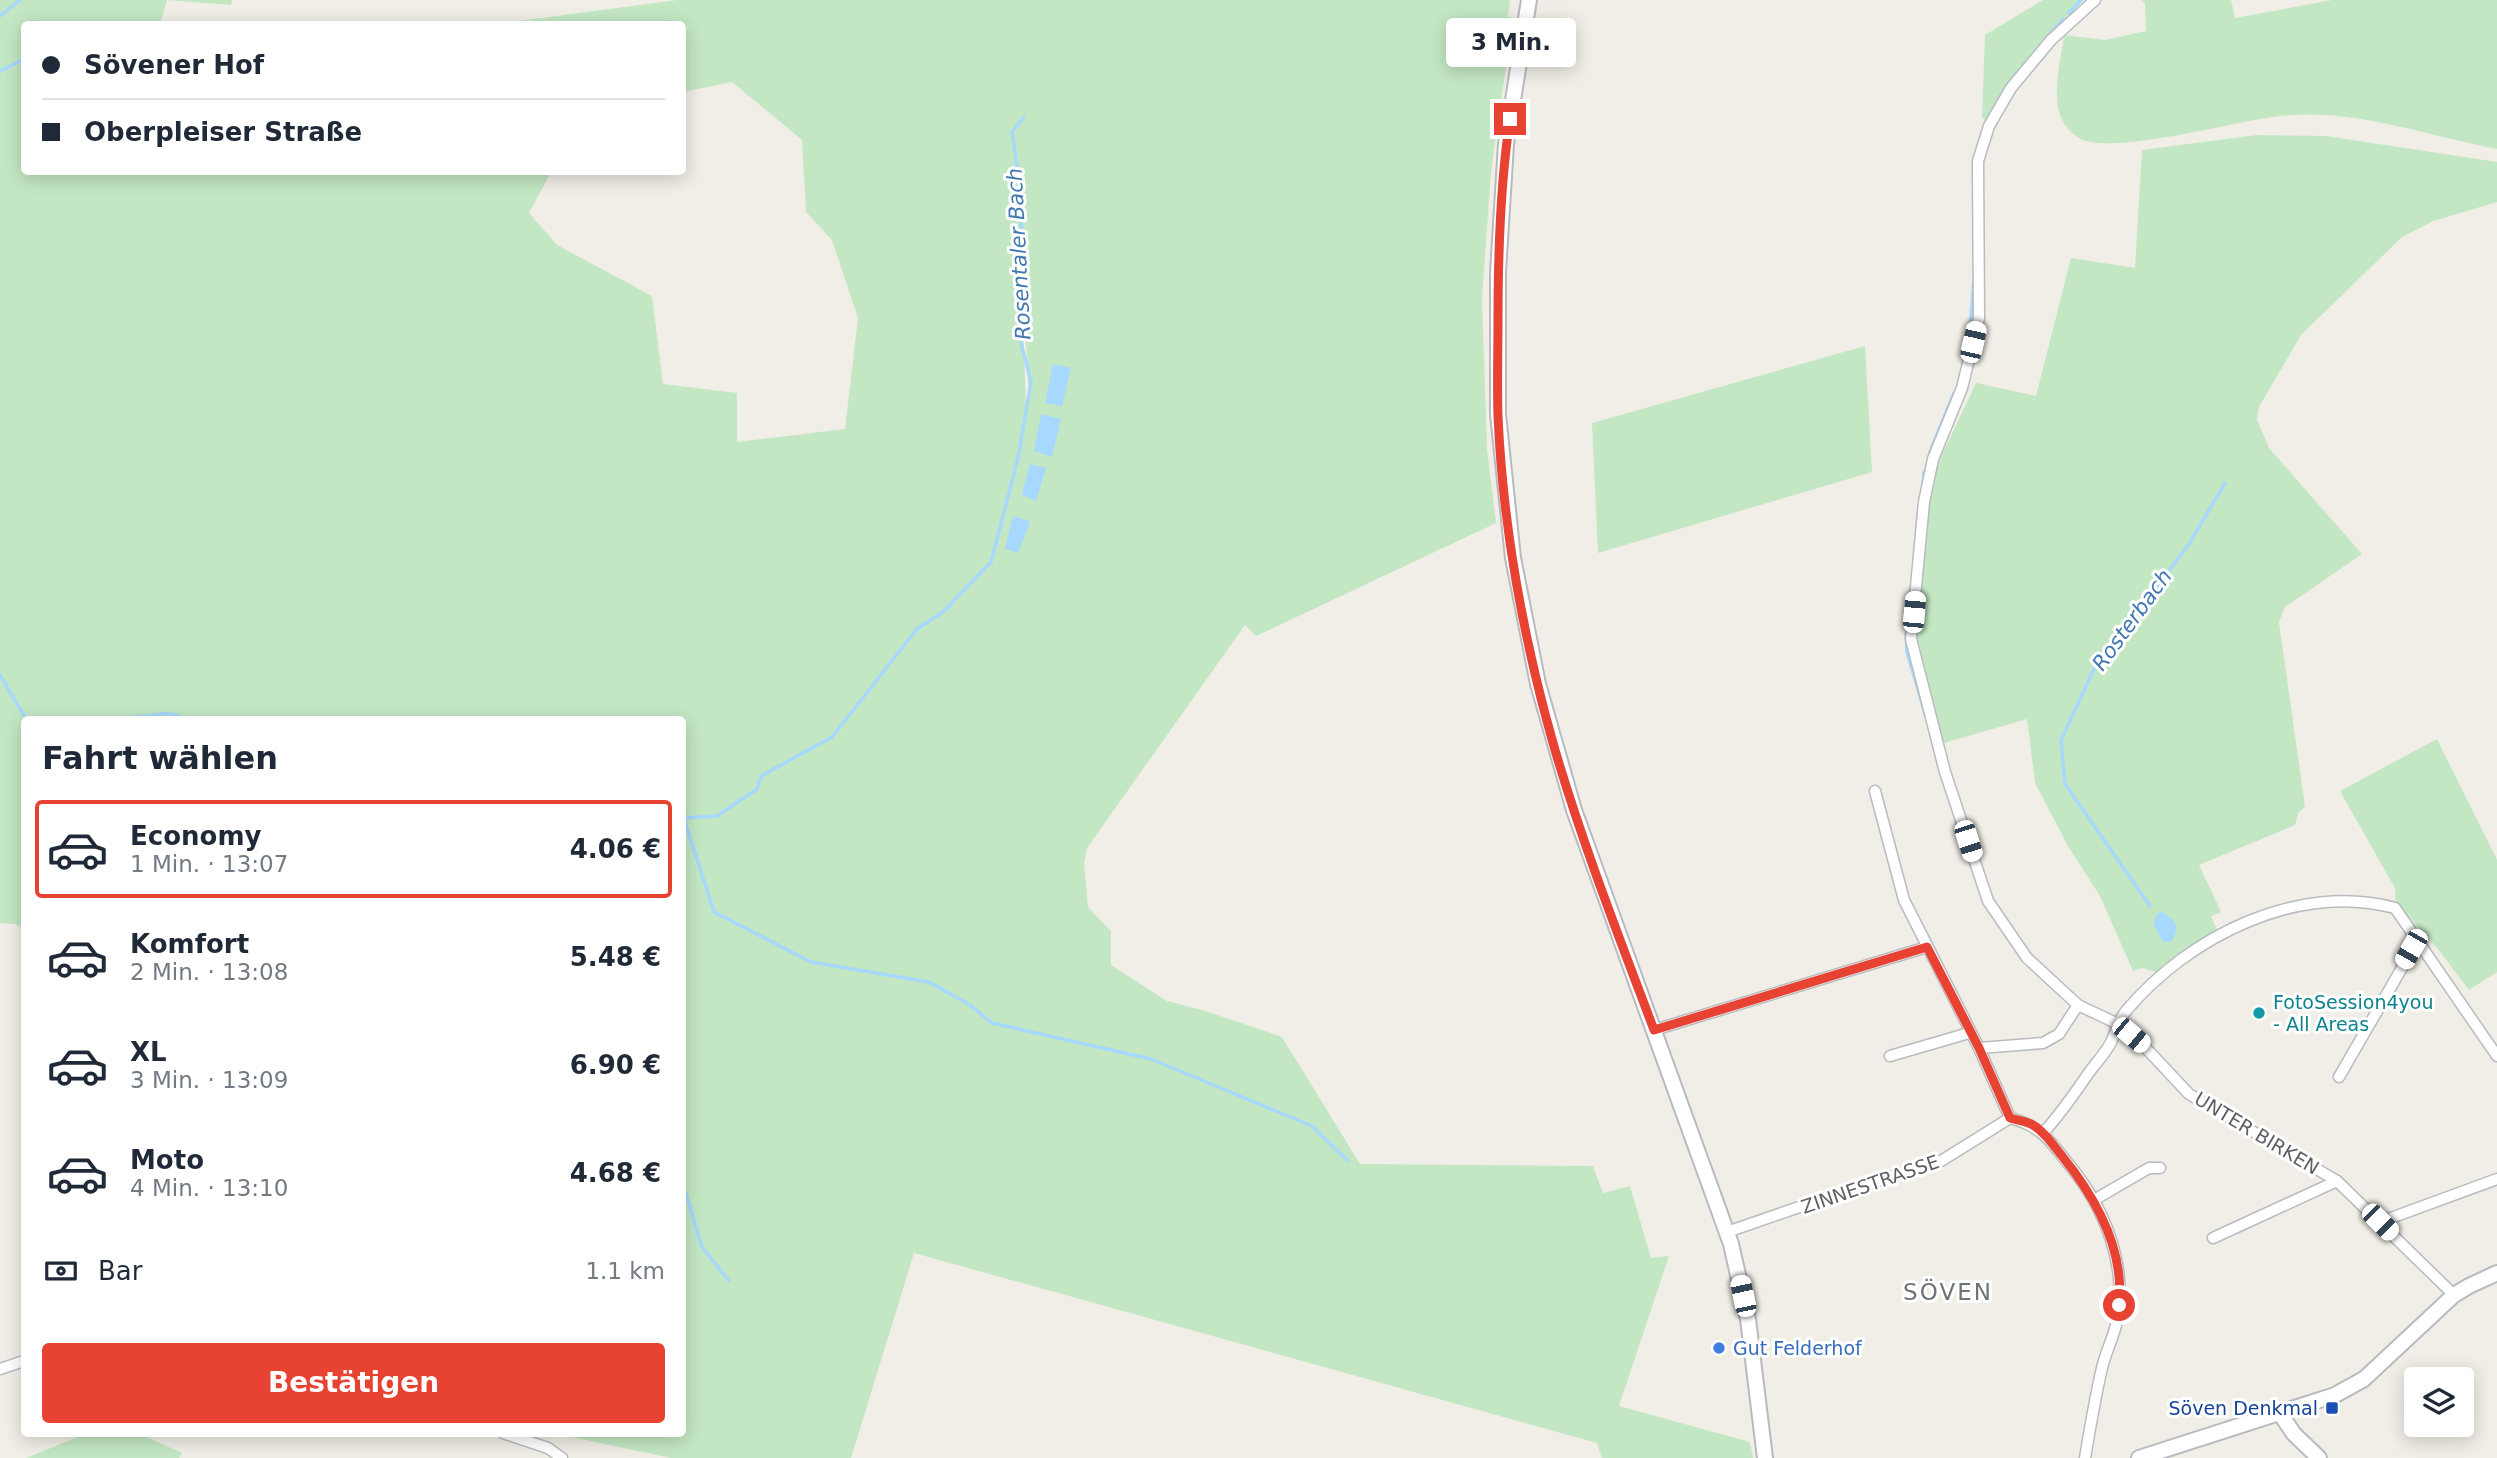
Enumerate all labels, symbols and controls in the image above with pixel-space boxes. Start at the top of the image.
callout: 3 Min. [1445,18,1575,66]
text: 3 Min. [1471,29,1551,55]
text: Sövener Hof [84,50,264,80]
route end [1494,103,1526,135]
text: Oberpleiser Straße [84,117,362,147]
water label: Rosentaler Bach [1003,168,1035,340]
car [1959,319,1988,365]
water label: Rosterbach [2087,565,2177,675]
car [1902,590,1927,634]
text: Fahrt wählen [42,739,278,777]
icon: car [46,818,109,881]
car [1952,818,1985,864]
text: Economy [130,821,261,851]
text: 4.06 € [570,834,661,864]
text: 1 Min. · 13:07 [130,851,288,877]
icon: car [46,926,109,989]
car [2392,926,2431,972]
text: Komfort [130,929,249,959]
text: 5.48 € [570,942,661,972]
text: 2 Min. · 13:08 [130,959,288,985]
place label: FotoSession4you - All Areas [2273,991,2433,1035]
marker: FotoSession4you - All Areas [2251,1005,2267,1021]
car [2109,1013,2154,1057]
icon: car [46,1034,109,1097]
text: XL [130,1037,167,1067]
text: 6.90 € [570,1050,661,1080]
text: 3 Min. · 13:09 [130,1067,288,1093]
street label: UNTER BIRKEN [2191,1087,2323,1179]
icon: car [46,1142,109,1205]
text: Moto [130,1145,204,1175]
street label: ZINNESTRASSE [1798,1150,1942,1218]
text: 4.68 € [570,1158,661,1188]
text: 4 Min. · 13:10 [130,1175,288,1201]
car [2358,1200,2403,1244]
icon: cash [42,1252,80,1290]
text: Bar [98,1256,142,1286]
text: 1.1 km [585,1258,665,1284]
car [1729,1273,1758,1319]
district label: SÖVEN [1903,1278,1993,1305]
route start [2103,1289,2135,1321]
place label: Gut Felderhof [1733,1337,1863,1359]
marker: Gut Felderhof [1711,1340,1727,1356]
button: Bestätigen [42,1343,665,1423]
map controls [2404,1367,2474,1437]
button: layers [2404,1367,2474,1437]
place label: Söven Denkmal [2169,1397,2318,1419]
marker: Söven Denkmal [2324,1400,2340,1416]

